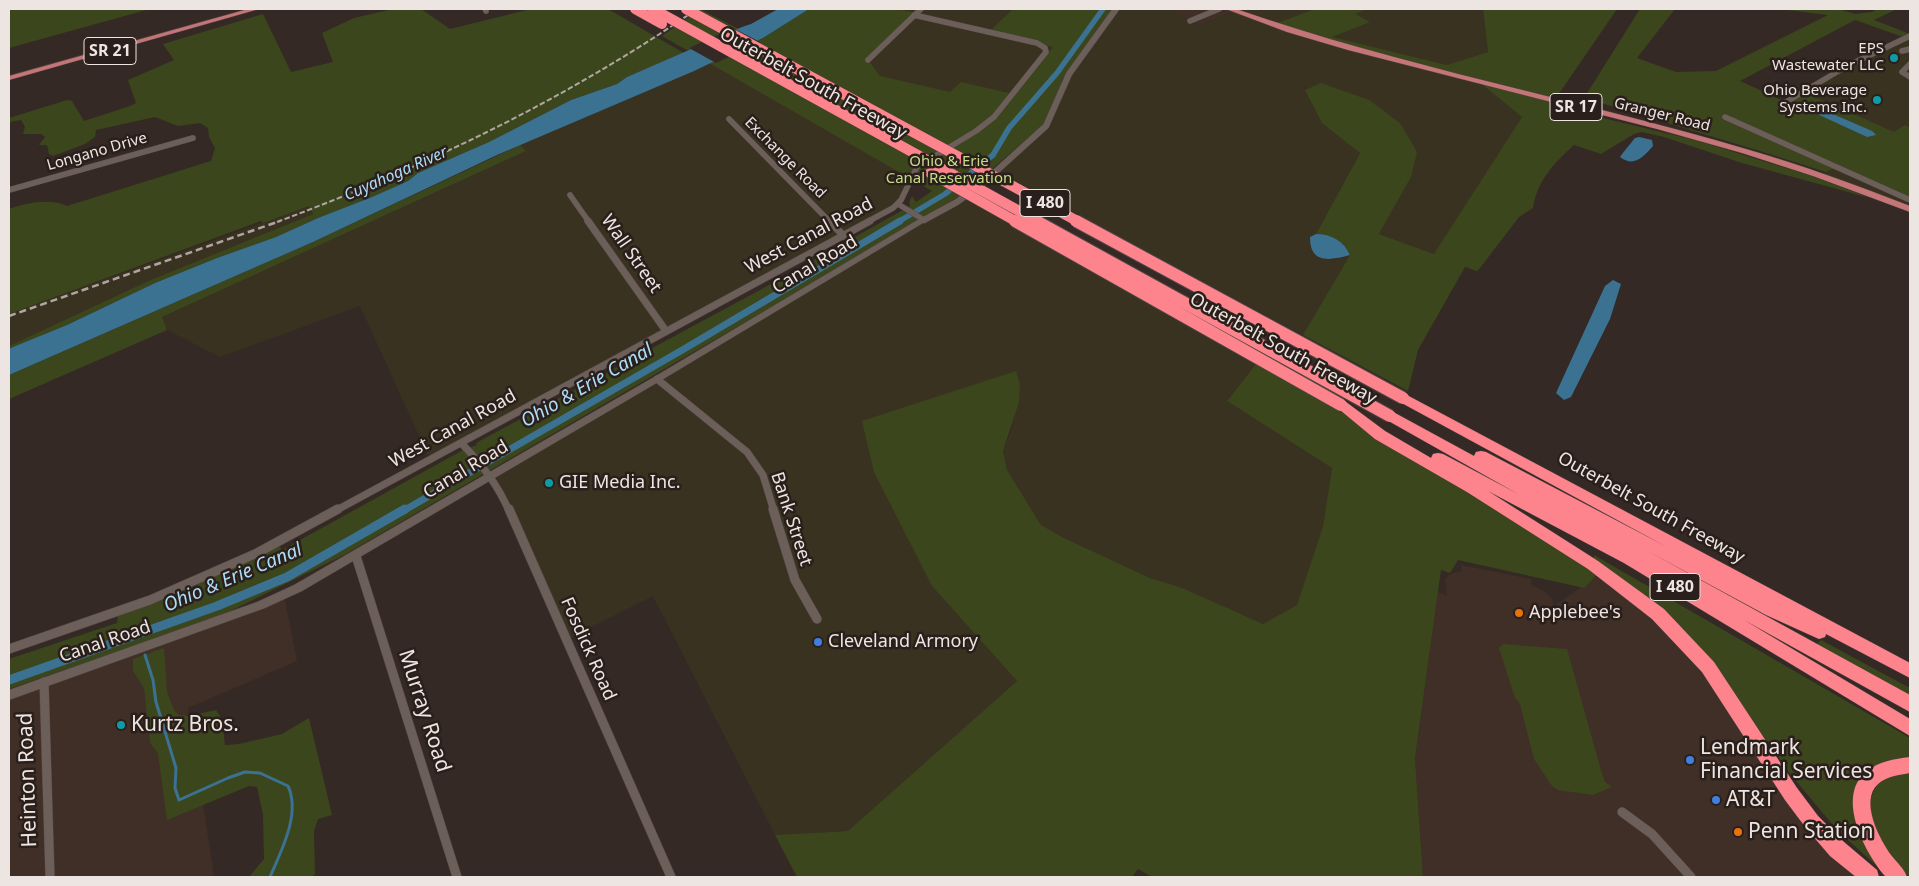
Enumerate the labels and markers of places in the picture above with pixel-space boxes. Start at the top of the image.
place label: EPS Wastewater LLC [1772,40,1884,75]
marker: EPS Wastewater LLC [1888,52,1900,64]
place label: Ohio Beverage Systems Inc. [1763,82,1867,117]
marker: Ohio Beverage Systems Inc. [1871,94,1883,106]
place label: GIE Media Inc. [559,472,681,494]
marker: GIE Media Inc. [543,477,555,489]
place label: Applebee's [1529,602,1621,624]
marker: Applebee's [1513,607,1525,619]
place label: Cleveland Armory [828,631,978,653]
marker: Cleveland Armory [812,636,824,648]
place label: Kurtz Bros. [131,712,239,738]
marker: Kurtz Bros. [115,719,127,731]
place label: Lendmark Financial Services [1700,735,1872,785]
marker: Lendmark Financial Services [1684,754,1696,766]
place label: AT&T [1726,787,1775,813]
marker: AT&T [1710,794,1722,806]
place label: Penn Station [1748,819,1874,845]
marker: Penn Station [1732,826,1744,838]

